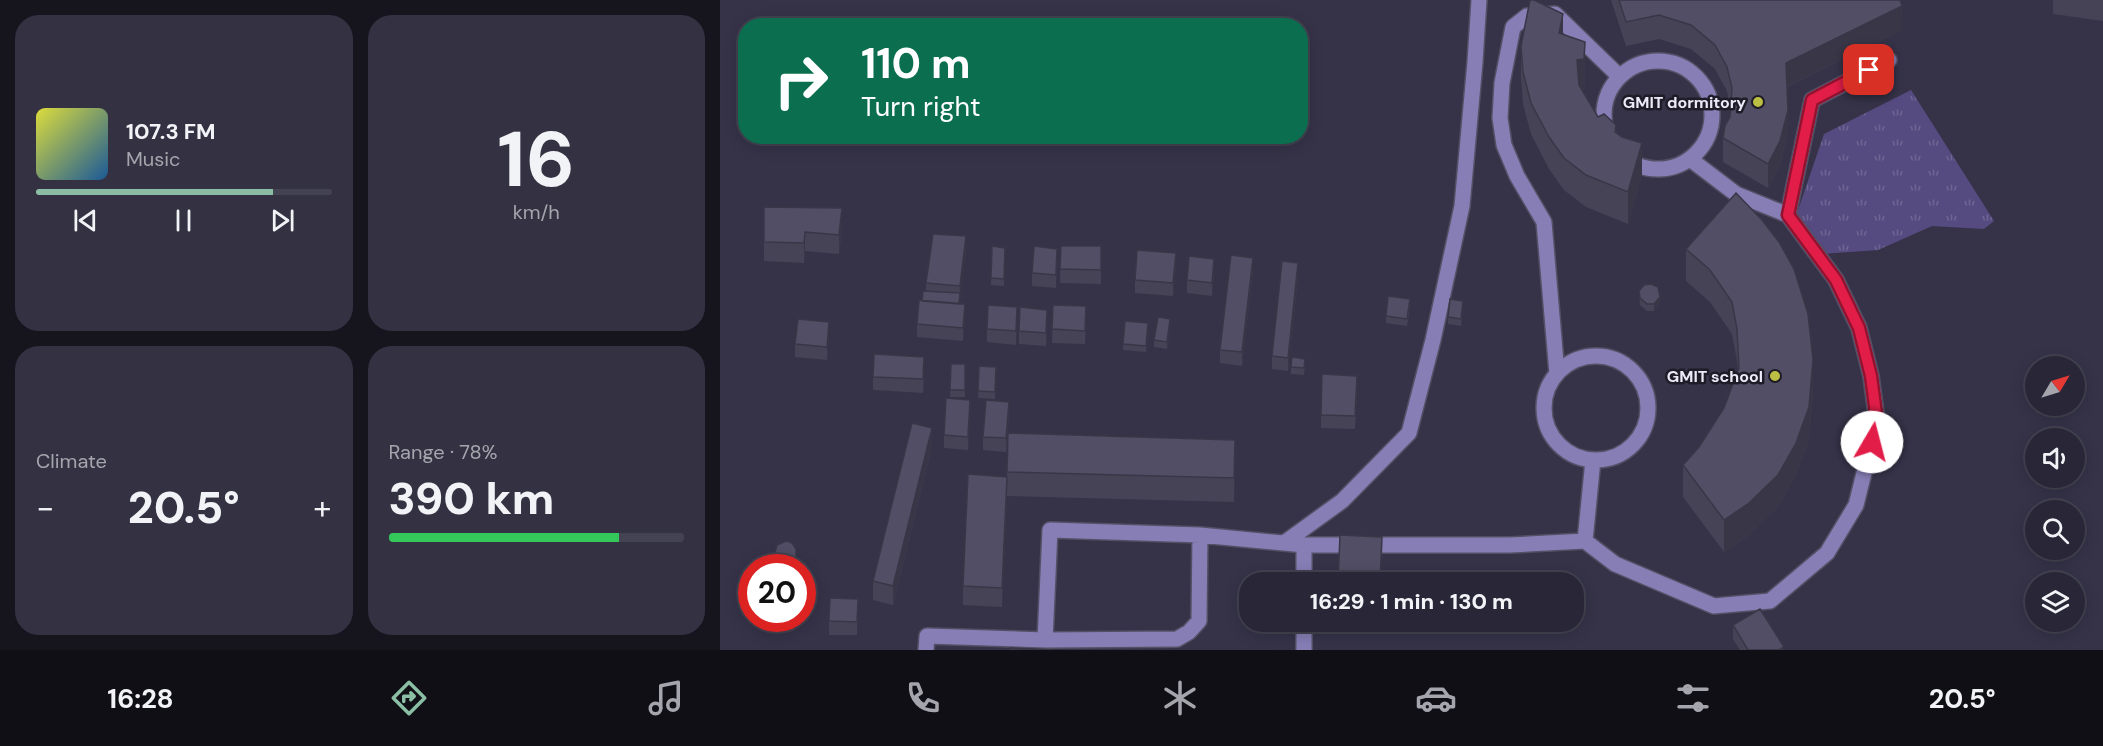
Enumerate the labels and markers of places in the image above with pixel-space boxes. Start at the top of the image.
pin [1843,44,1894,95]
place label: GMIT dormitory [1623,92,1746,113]
marker: GMIT dormitory [1751,95,1765,109]
place label: GMIT school [1667,366,1763,387]
marker: GMIT school [1768,369,1782,383]

